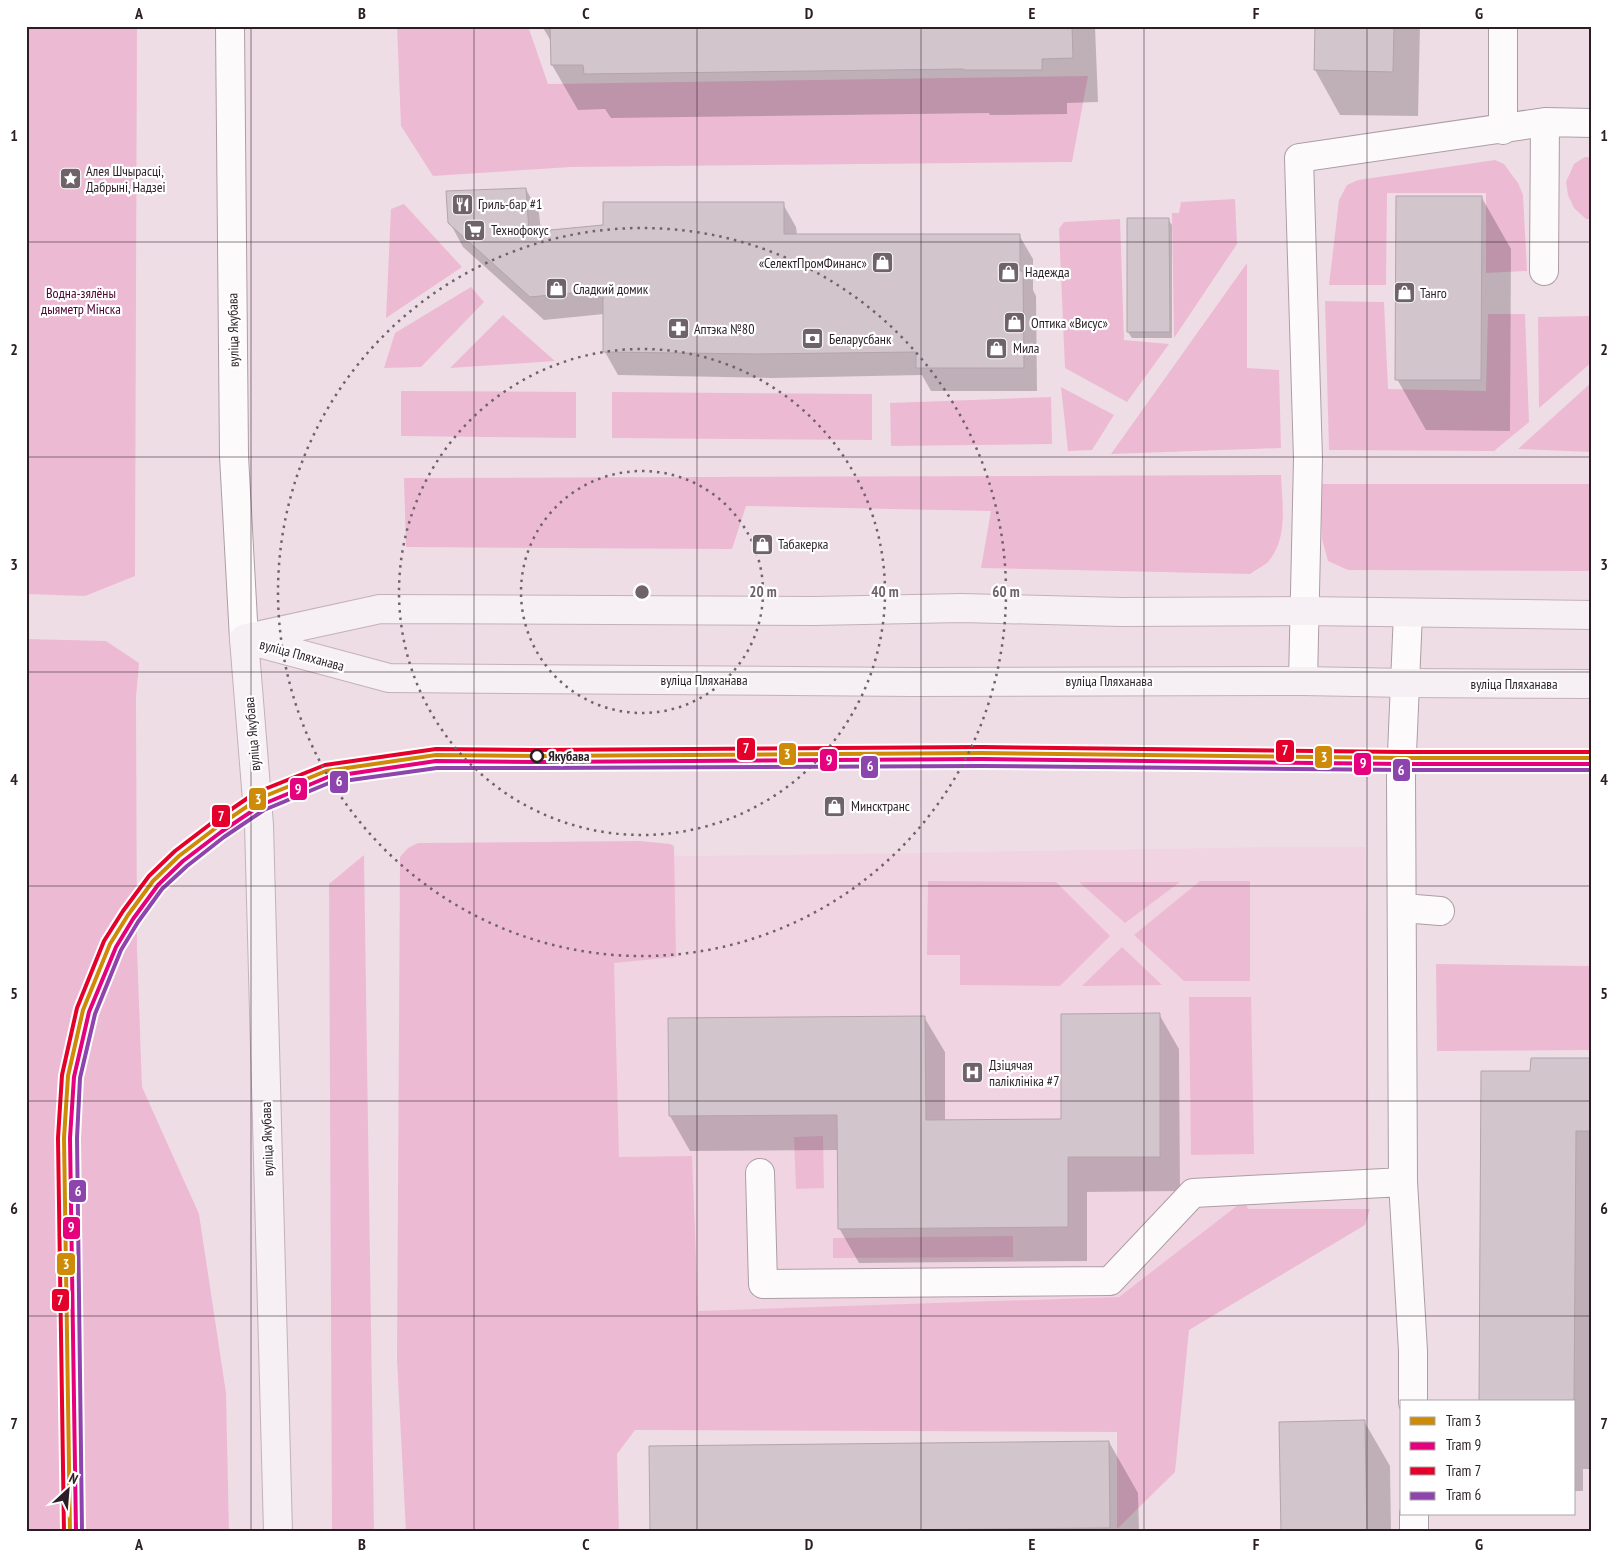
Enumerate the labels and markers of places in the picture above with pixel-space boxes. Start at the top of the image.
place label: Алея Шчырасці, Дабрыні, Надзеі [86,162,166,196]
place icon: Алея Шчырасці, Дабрыні, Надзеі [58,167,82,191]
restaurant icon: Гриль-бар #1 [450,192,474,216]
place label: Гриль-бар #1 [478,195,542,213]
supermarket icon: Технофокус [463,218,487,242]
place label: Технофокус [491,221,549,239]
shop icon: «СелектПромФинанс» [871,251,895,275]
place label: «СелектПромФинанс» [759,254,867,272]
shop icon: Надежда [997,260,1021,284]
place label: Надежда [1025,263,1069,281]
shop icon: Сладкий домик [545,277,569,301]
place label: Сладкий домик [573,280,649,298]
shop icon: Танго [1392,281,1416,305]
place label: Танго [1420,284,1447,302]
shop icon: Оптика «Висус» [1003,311,1027,335]
place label: Оптика «Висус» [1031,314,1108,332]
pharmacy icon: Аптэка №80 [666,317,690,341]
place label: Аптэка №80 [694,320,754,338]
bank icon: Беларусбанк [801,327,825,351]
place label: Беларусбанк [829,330,892,348]
shop icon: Мила [985,336,1009,360]
place label: Мила [1013,339,1039,357]
shop icon: Табакерка [750,532,774,556]
place label: Табакерка [778,535,828,553]
centre of rings [633,583,651,601]
place label: Якубава [548,747,590,765]
marker: Якубава [530,749,544,763]
shop icon: Минсктранс [823,794,847,818]
place label: Минсктранс [851,797,910,815]
place label: Дзіцячая паліклініка #7 [989,1056,1059,1090]
hospital icon: Дзіцячая паліклініка #7 [961,1061,985,1085]

